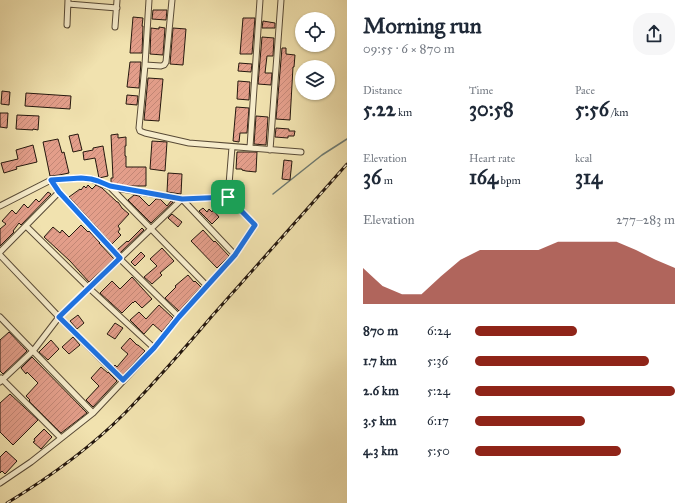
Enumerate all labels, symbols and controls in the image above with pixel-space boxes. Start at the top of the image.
map controls [295,12,335,100]
button: locate [295,12,335,52]
text: Morning run [363,12,482,39]
button: share [633,13,675,55]
text: 09:55 · 6 × 870 m [363,41,455,57]
button: layers [295,60,335,100]
text: Distance [363,84,402,97]
text: Time [469,84,493,97]
text: Pace [575,84,595,97]
text: 5.22 [363,97,396,121]
text: 30:58 [469,97,514,121]
text: 5:56 [575,97,609,121]
text: km [396,106,412,119]
text: /km [609,106,629,119]
text: Elevation [363,152,407,165]
text: Heart rate [469,152,515,165]
text: kcal [575,152,592,165]
text: 36 [363,165,381,189]
text: 164 [469,165,498,189]
text: 314 [575,165,602,189]
text: m [381,174,393,187]
text: bpm [498,174,521,187]
pin [211,180,245,214]
icon: arrive [217,186,239,208]
text: Elevation [363,212,415,228]
text: 277–283 m [616,212,675,228]
text: 870 m [363,323,398,339]
text: 6:24 [427,323,451,339]
text: 1.7 km [363,353,397,369]
text: 5:36 [427,353,448,369]
text: 2.6 km [363,383,399,399]
text: 5:24 [427,383,450,399]
text: 3.5 km [363,413,397,429]
text: 6:17 [427,413,449,429]
text: 4.3 km [363,443,398,459]
text: 5:50 [427,443,450,459]

